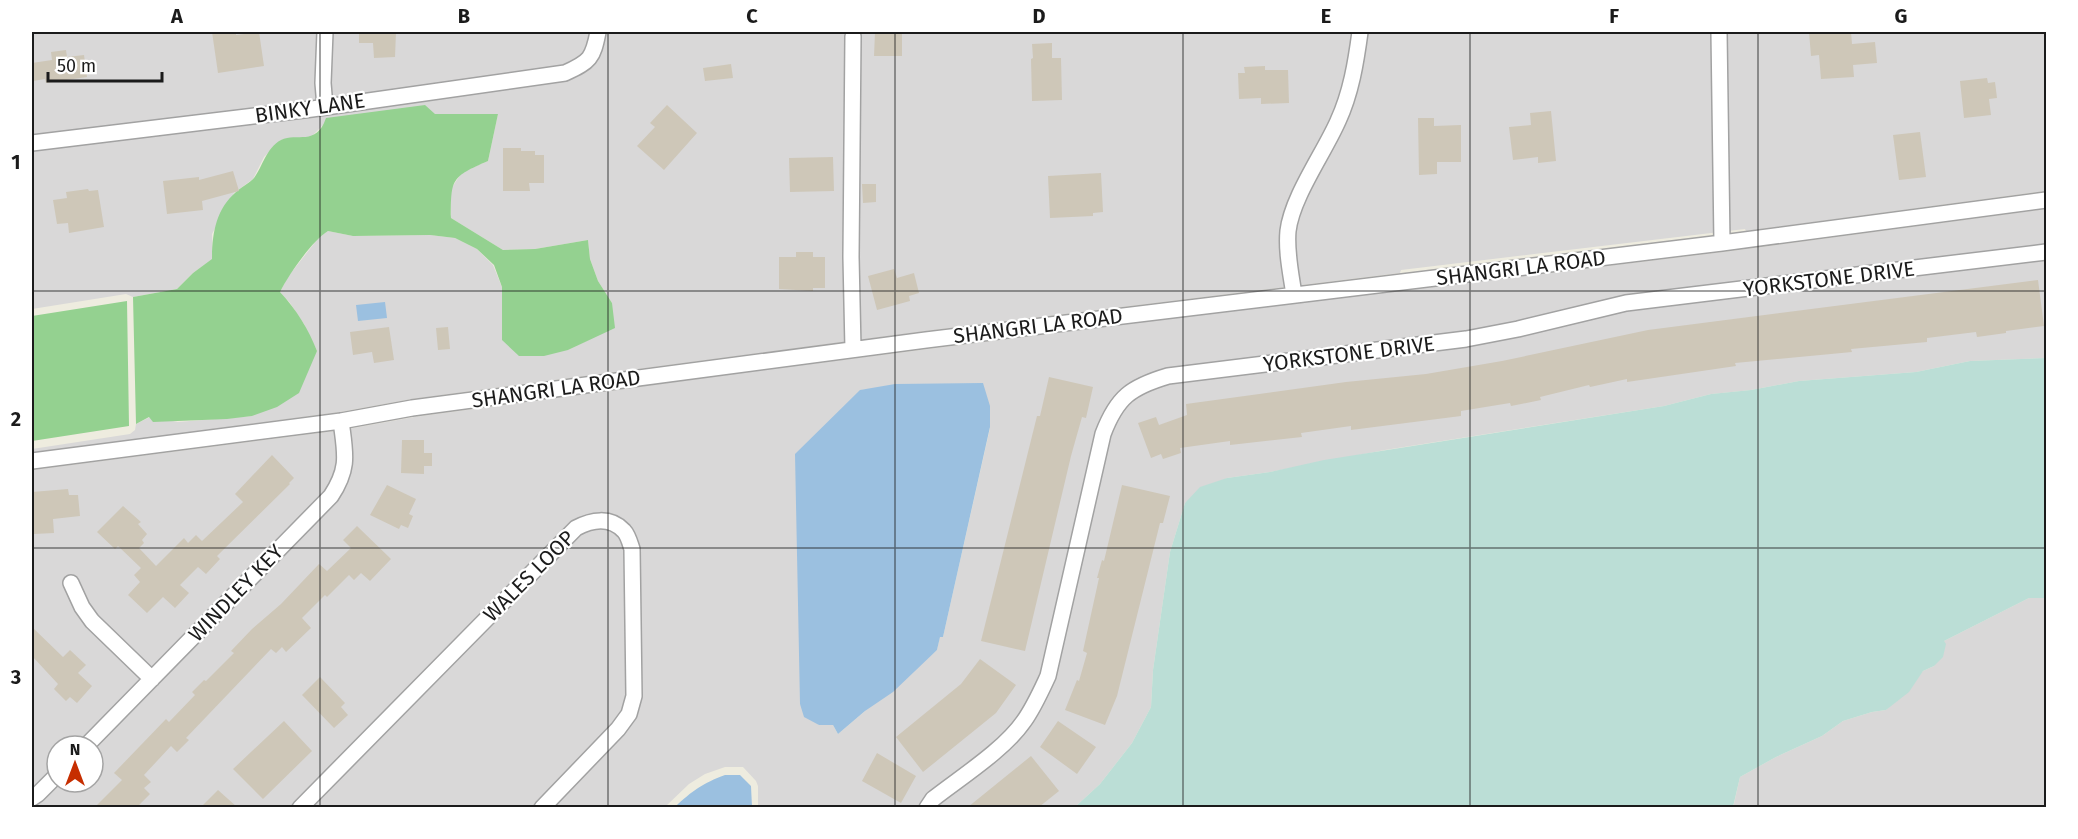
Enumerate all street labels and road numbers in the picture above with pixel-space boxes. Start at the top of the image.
street label: BINKY LANE [253,87,367,129]
street label: SHANGRI LA ROAD [1435,245,1607,291]
street label: YORKSTONE DRIVE [1742,256,1916,302]
street label: SHANGRI LA ROAD [952,303,1124,349]
street label: YORKSTONE DRIVE [1262,331,1436,377]
street label: SHANGRI LA ROAD [470,364,642,414]
street label: WALES LOOP [478,525,580,627]
street label: WINDLEY KEY [183,539,289,647]

